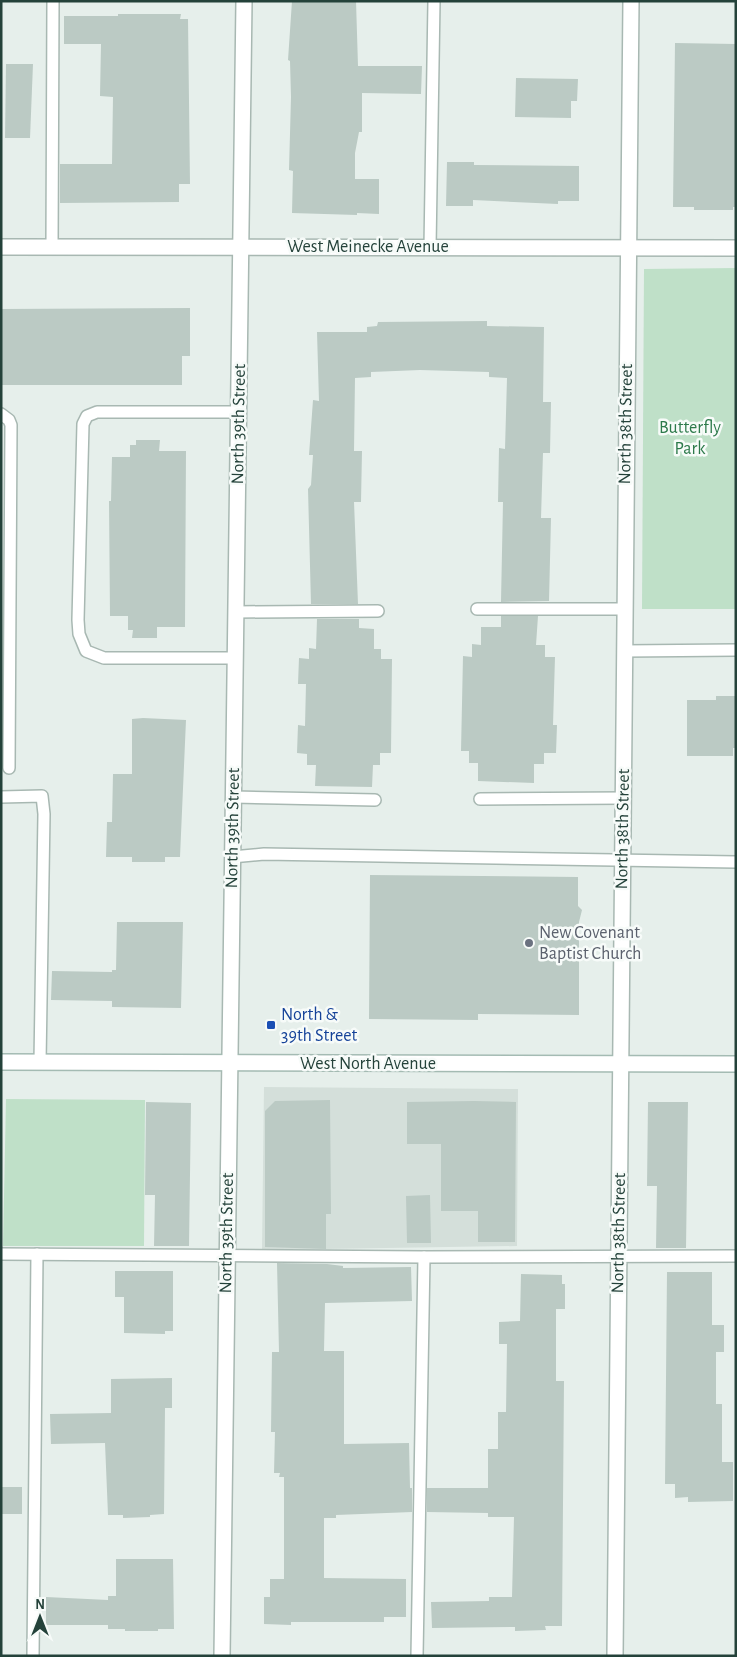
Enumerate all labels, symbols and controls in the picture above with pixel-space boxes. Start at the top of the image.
street label: West Meinecke Avenue [287,238,449,256]
street label: North 39th Street [229,363,249,485]
street label: North 38th Street [616,363,636,485]
park label: Butterfly Park [659,419,721,458]
street label: North 39th Street [223,767,243,889]
street label: North 38th Street [613,768,633,890]
place label: New Covenant Baptist Church [539,924,641,963]
marker: New Covenant Baptist Church [523,937,535,949]
place label: North & 39th Street [281,1006,358,1045]
marker: North & 39th Street [265,1019,277,1031]
street label: West North Avenue [300,1055,436,1073]
street label: North 39th Street [217,1172,237,1294]
street label: North 38th Street [609,1172,629,1294]
north arrow [15,1592,65,1642]
text: N [35,1598,45,1612]

